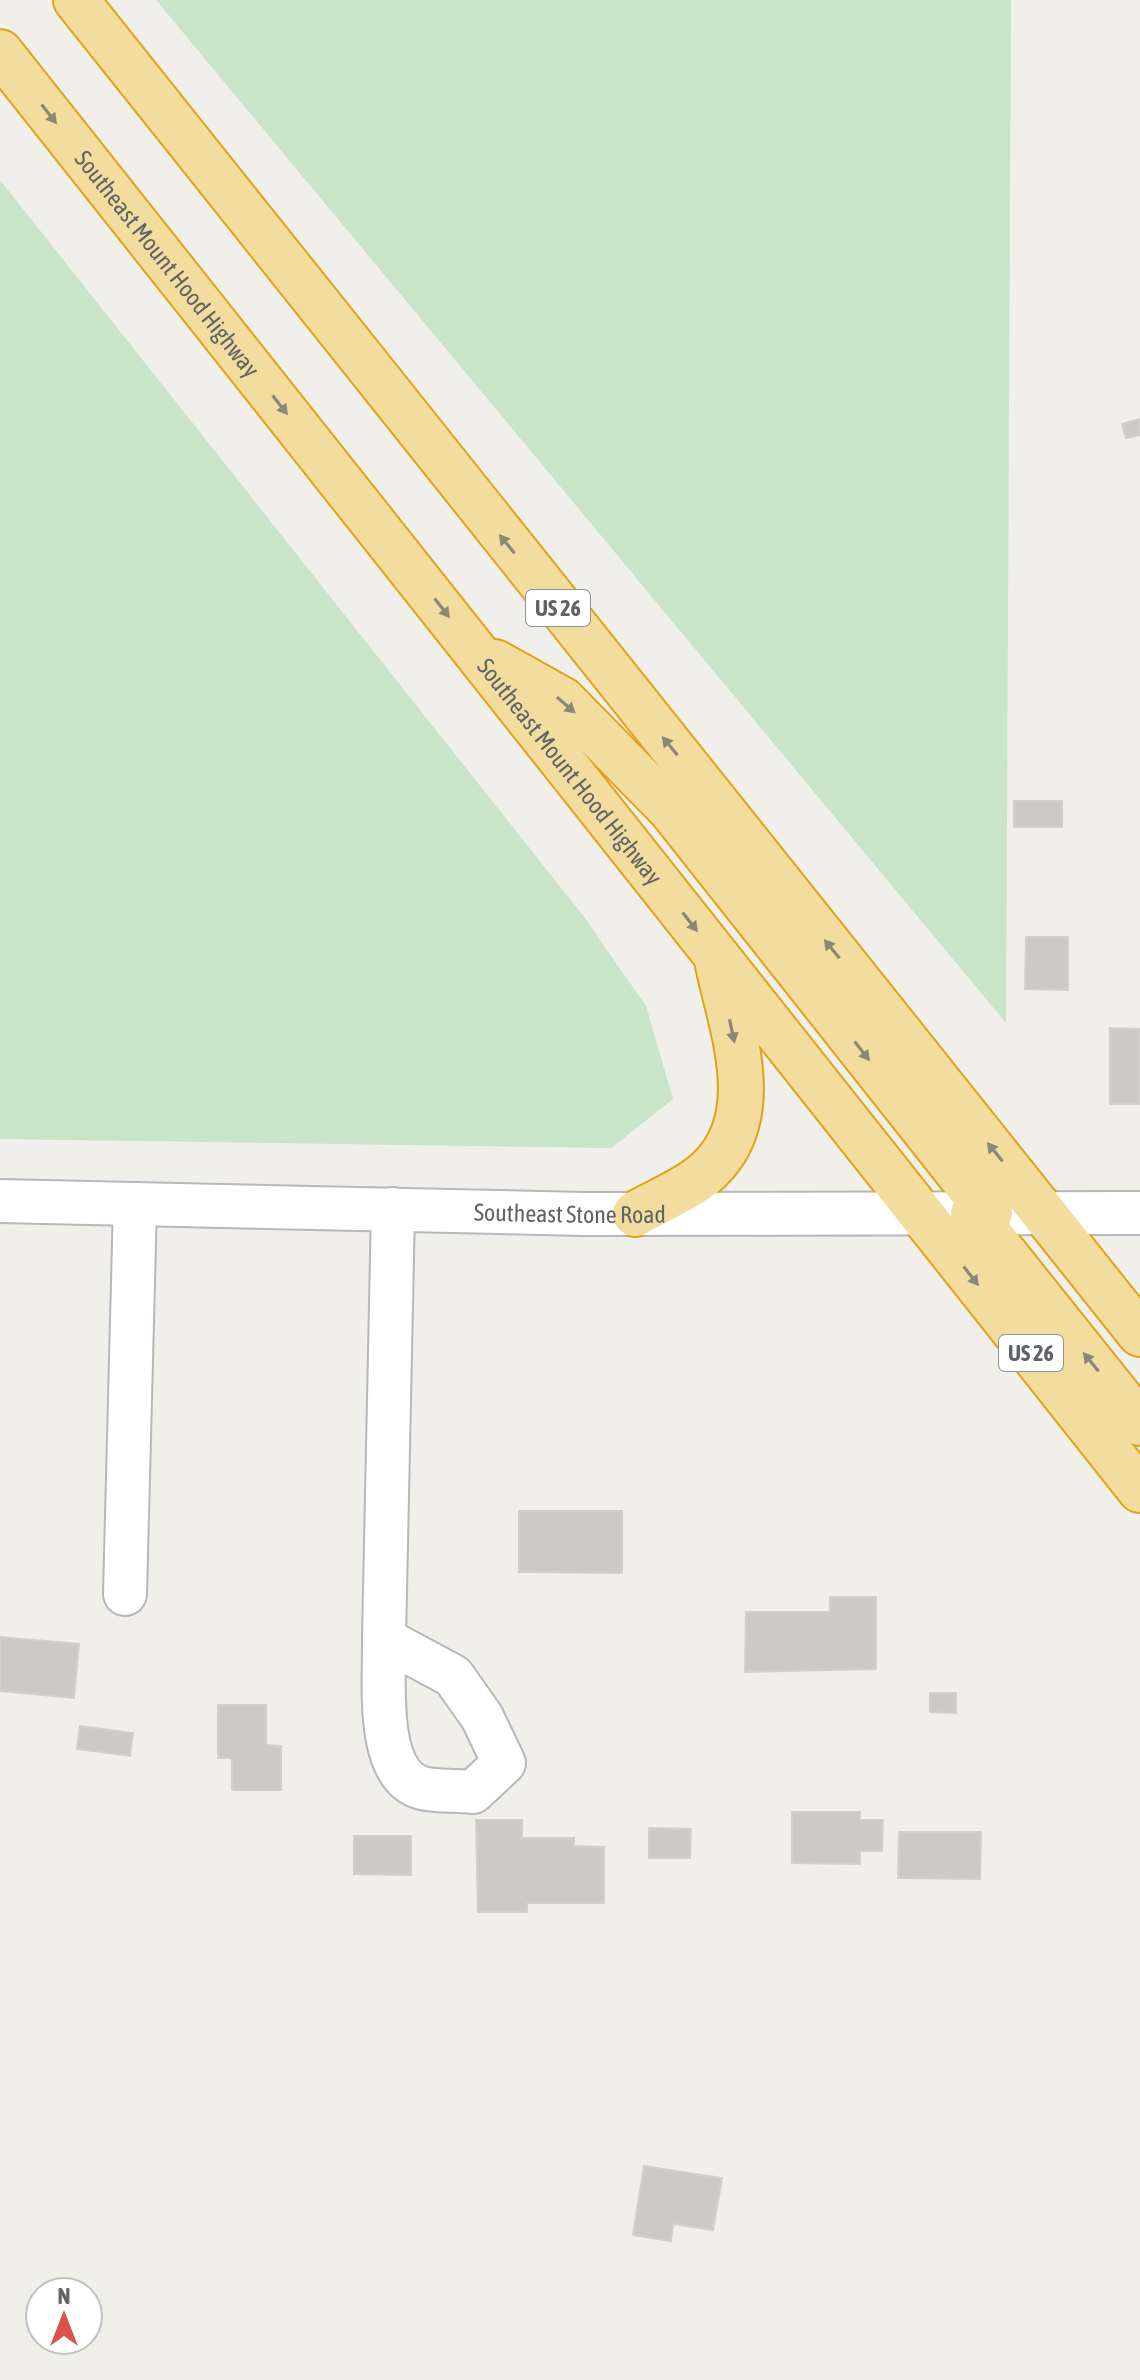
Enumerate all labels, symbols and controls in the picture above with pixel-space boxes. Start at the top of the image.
one-way arrow [40,103,57,124]
street label: Southeast Mount Hood Highway [70,145,266,382]
one-way arrow [271,395,288,415]
one-way arrow [499,534,515,554]
road number: US 26 [526,590,590,626]
one-way arrow [433,598,450,618]
street label: Southeast Mount Hood Highway [472,653,668,890]
one-way arrow [556,696,576,713]
one-way arrow [662,736,678,756]
one-way arrow [681,912,698,932]
one-way arrow [825,939,841,959]
one-way arrow [726,1019,739,1044]
one-way arrow [853,1041,870,1061]
one-way arrow [987,1142,1004,1162]
street label: Southeast Stone Road [474,1198,666,1228]
one-way arrow [962,1266,979,1286]
road number: US 26 [999,1335,1063,1371]
one-way arrow [1084,1352,1100,1372]
north arrow [24,2276,104,2356]
text: N [58,2283,70,2309]

